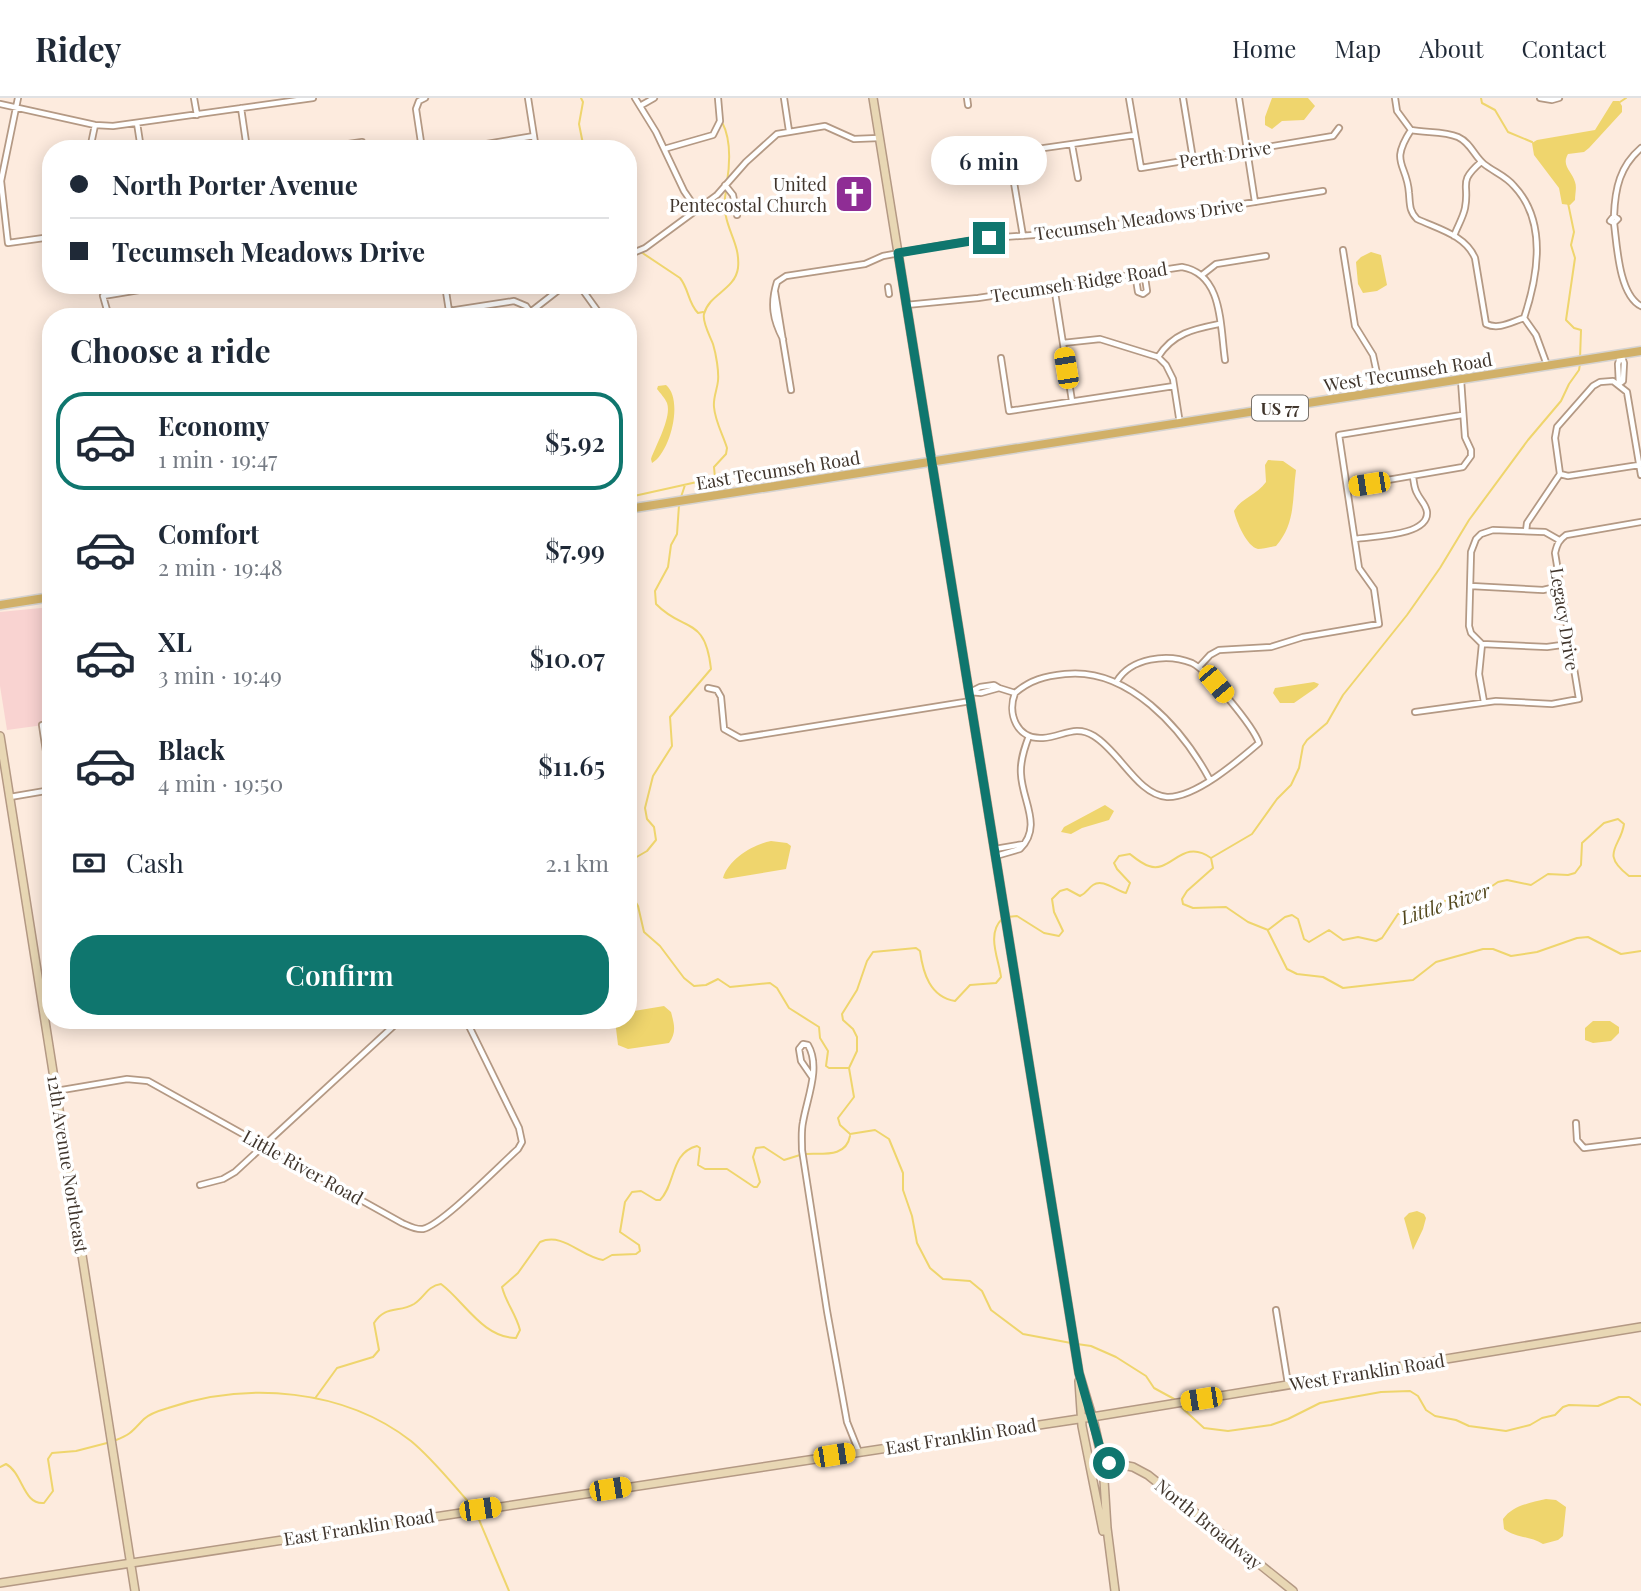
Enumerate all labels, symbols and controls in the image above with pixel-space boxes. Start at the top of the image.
text: Ridey [35,26,121,70]
text: Home [1232,32,1296,64]
text: Map [1334,32,1381,64]
text: About [1419,32,1483,64]
text: Contact [1521,32,1606,64]
street label: Perth Drive [1177,135,1273,173]
callout: 6 min [931,136,1047,186]
text: 6 min [959,145,1019,176]
text: North Porter Avenue [112,167,358,202]
place label: United Pentecostal Church [669,172,828,217]
church icon: United Pentecostal Church [833,173,875,215]
street label: Tecumseh Meadows Drive [1033,192,1245,246]
route end [973,222,1005,254]
text: Tecumseh Meadows Drive [112,234,425,269]
street label: Tecumseh Ridge Road [989,256,1169,308]
text: Choose a ride [70,328,271,371]
car [1053,346,1080,390]
street label: West Tecumseh Road [1321,347,1494,397]
road number: US 77 [1252,396,1308,420]
text: Economy [158,408,269,443]
icon: car [74,410,137,473]
text: $5.92 [545,424,605,459]
text: 1 min · 19:47 [158,443,277,474]
street label: East Tecumseh Road [694,445,862,495]
car [1347,470,1392,498]
text: Comfort [158,516,259,551]
icon: car [74,518,137,581]
text: $7.99 [545,532,605,567]
text: 2 min · 19:48 [158,551,283,582]
street label: Legacy Drive [1545,566,1585,672]
text: XL [158,624,192,659]
icon: car [74,626,137,689]
text: $10.07 [530,640,605,675]
text: 3 min · 19:49 [158,659,282,690]
car [1195,661,1238,707]
text: Black [158,732,225,767]
icon: car [74,734,137,797]
text: $11.65 [538,748,605,783]
text: 4 min · 19:50 [158,767,283,798]
icon: cash [70,844,108,882]
text: Cash [126,845,184,880]
text: 2.1 km [546,847,609,878]
water label: Little River [1396,876,1494,930]
button: Confirm [70,935,609,1015]
street label: 12th Avenue Northeast [42,1073,94,1255]
street label: Little River Road [238,1124,368,1210]
street label: West Franklin Road [1287,1348,1447,1396]
car [1179,1385,1224,1413]
street label: East Franklin Road [884,1412,1039,1460]
car [812,1441,857,1469]
route start [1093,1447,1125,1479]
street label: North Broadway [1150,1473,1268,1575]
car [588,1475,633,1503]
car [458,1496,503,1522]
street label: East Franklin Road [282,1503,437,1551]

